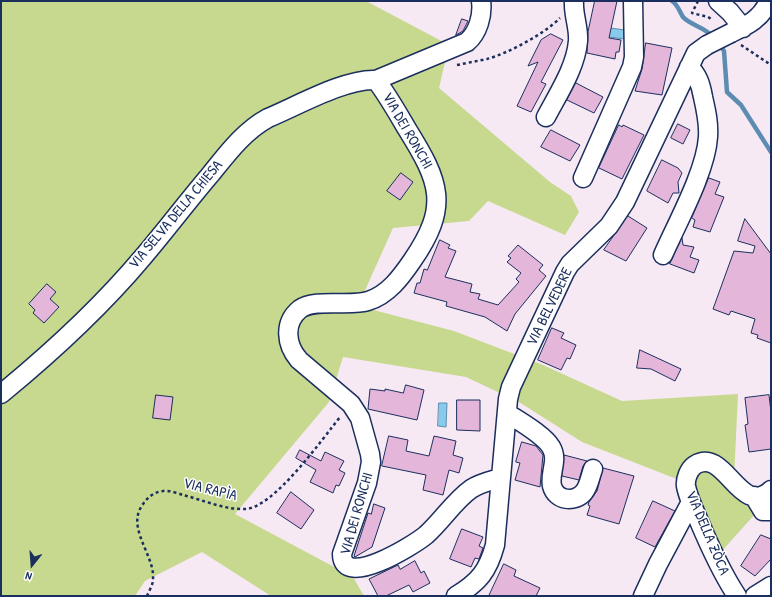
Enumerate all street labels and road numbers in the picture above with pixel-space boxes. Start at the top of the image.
street label: VIA DEI RONCHI [378,90,436,172]
street label: VIA SELVA DELLA CHIESA [125,157,227,273]
street label: VIA BELVEDERE [523,265,577,349]
street label: VIA DEI RONCHI [337,470,377,558]
street label: VIA RAPÌA [181,475,239,505]
street label: VIA DELLA ZÒCA [681,488,733,578]

